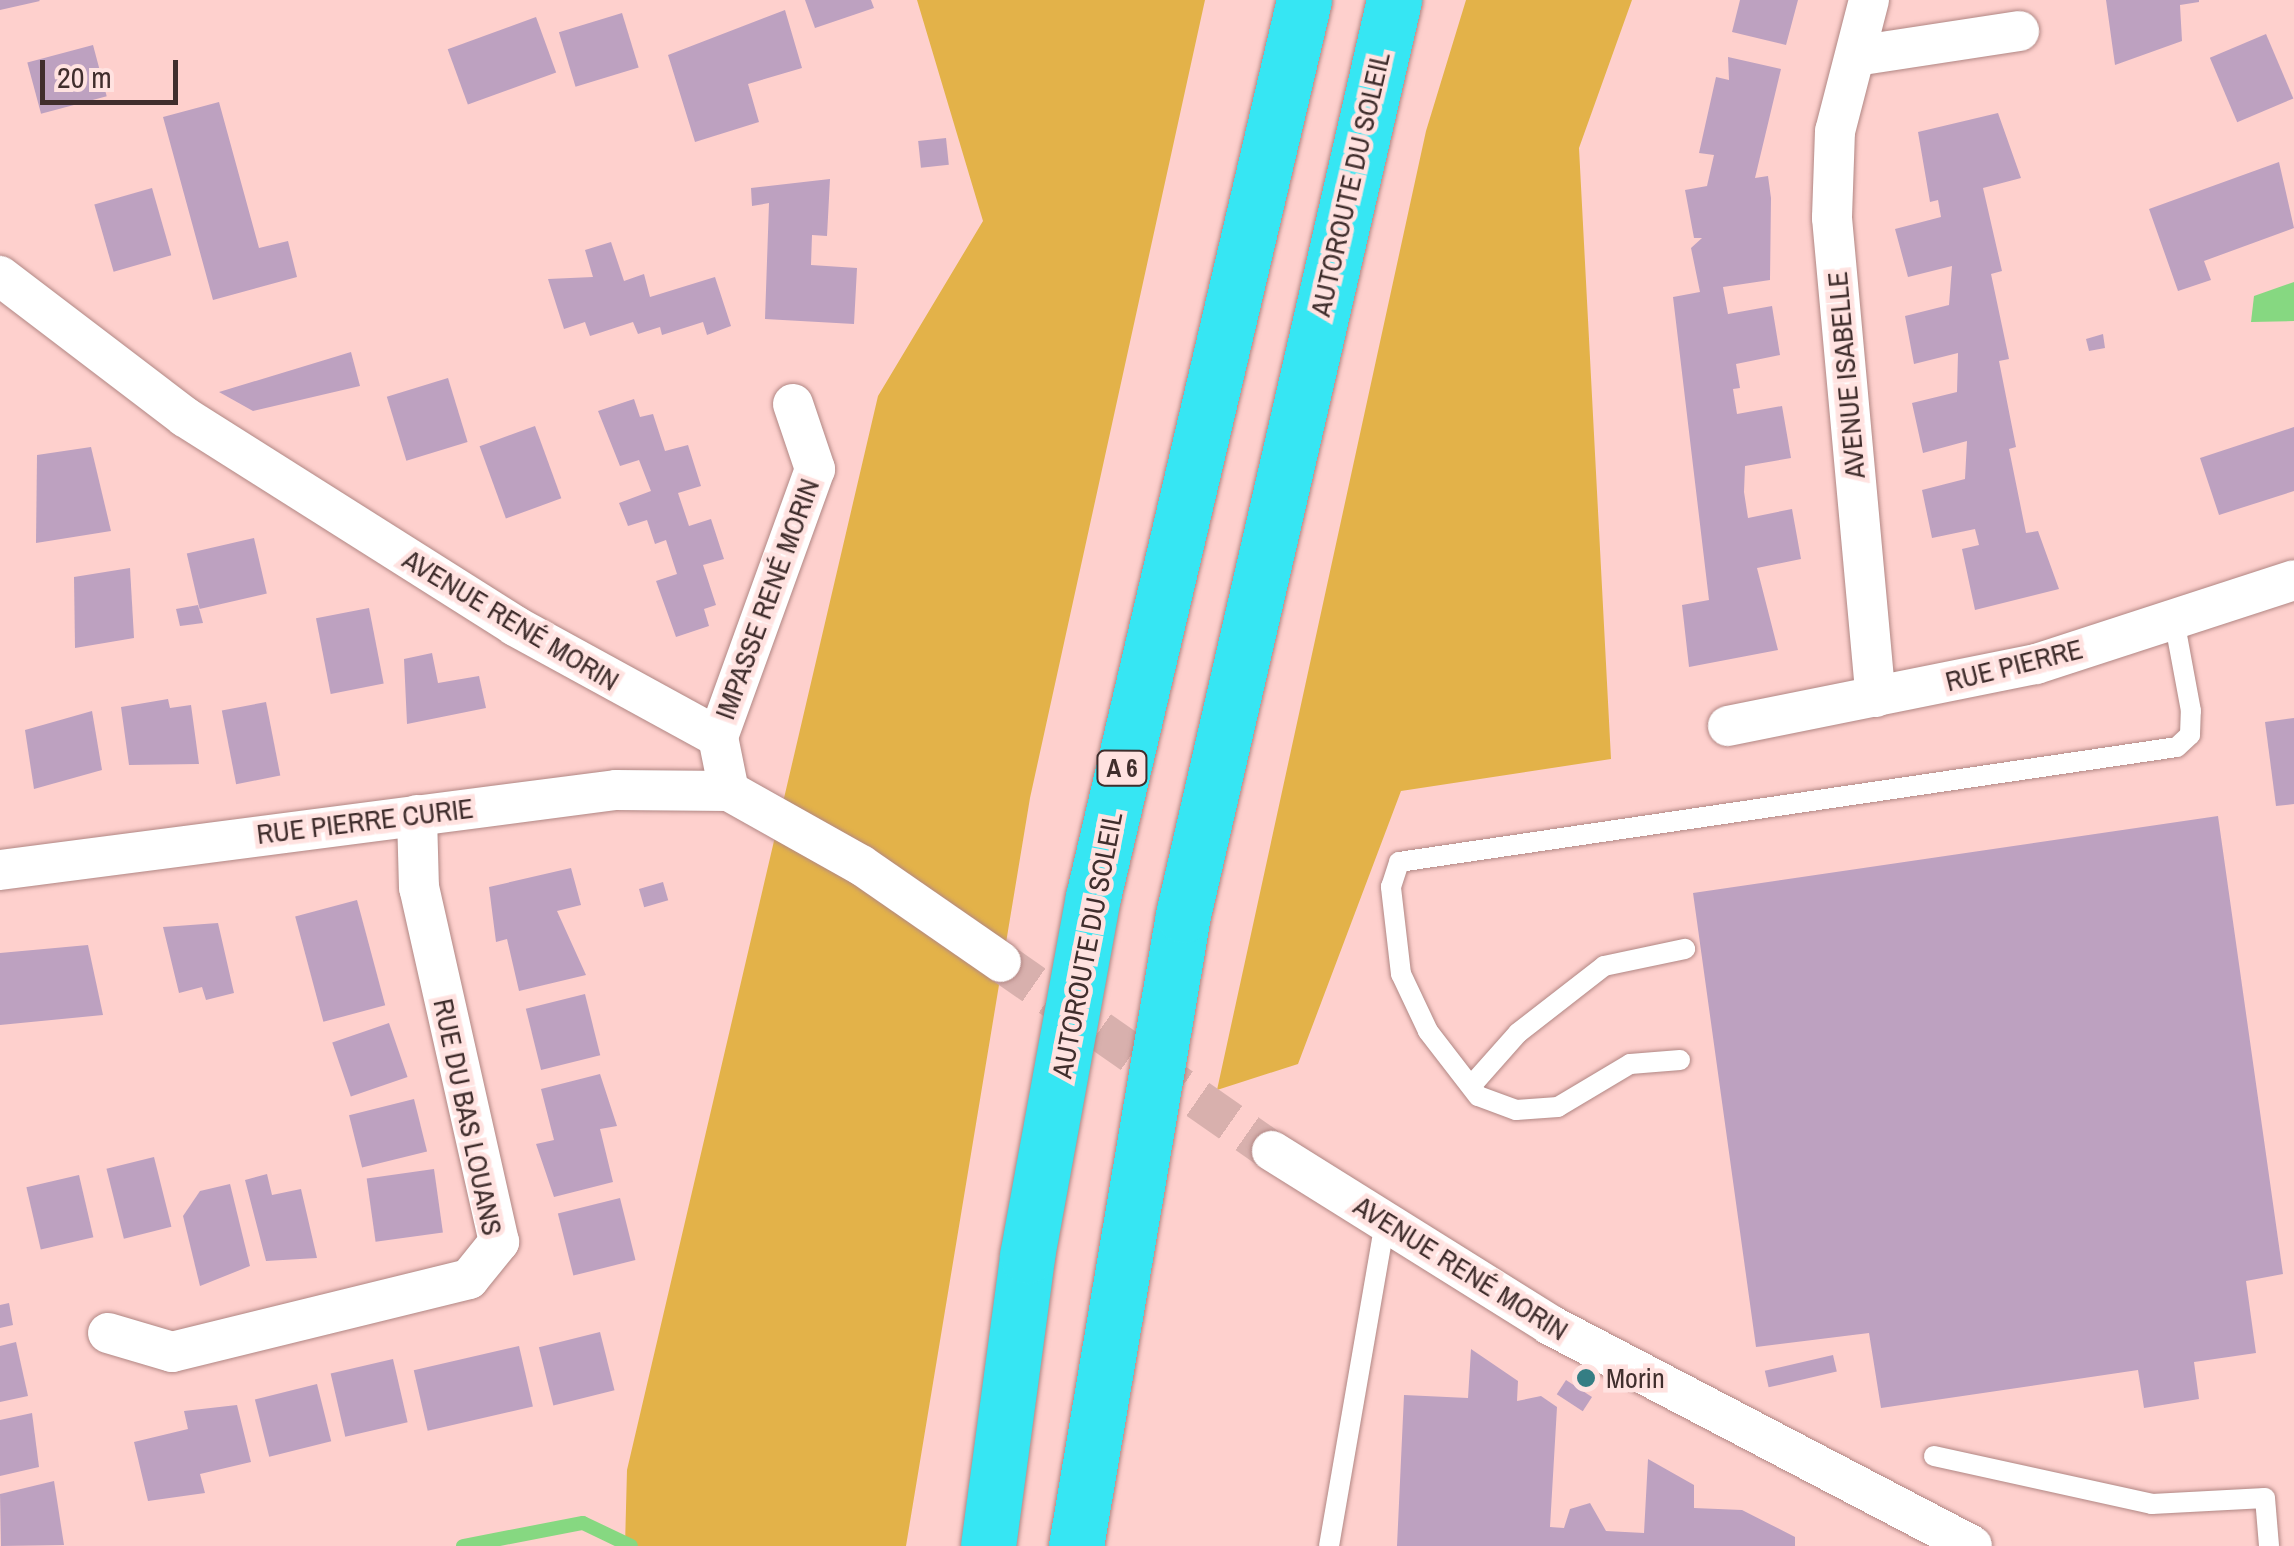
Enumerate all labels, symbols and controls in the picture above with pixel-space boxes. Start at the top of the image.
scale bar [45,40,182,102]
street label: AUTOROUTE DU SOLEIL [1303,49,1397,319]
text: 20 m [57,57,112,97]
street label: AVENUE ISABELLE [1820,270,1872,480]
street label: IMPASSE RENÉ MORIN [708,474,826,724]
street label: AVENUE RENÉ MORIN [397,542,625,698]
street label: RUE PIERRE [1942,632,2086,698]
road number: A 6 [1094,748,1150,788]
street label: RUE PIERRE CURIE [255,791,475,851]
street label: AUTOROUTE DU SOLEIL [1045,809,1129,1081]
street label: RUE DU BAS LOUANS [426,996,510,1238]
street label: AVENUE RENÉ MORIN [1348,1189,1574,1347]
place label: Morin [1606,1361,1665,1395]
marker: Morin [1575,1367,1597,1389]

